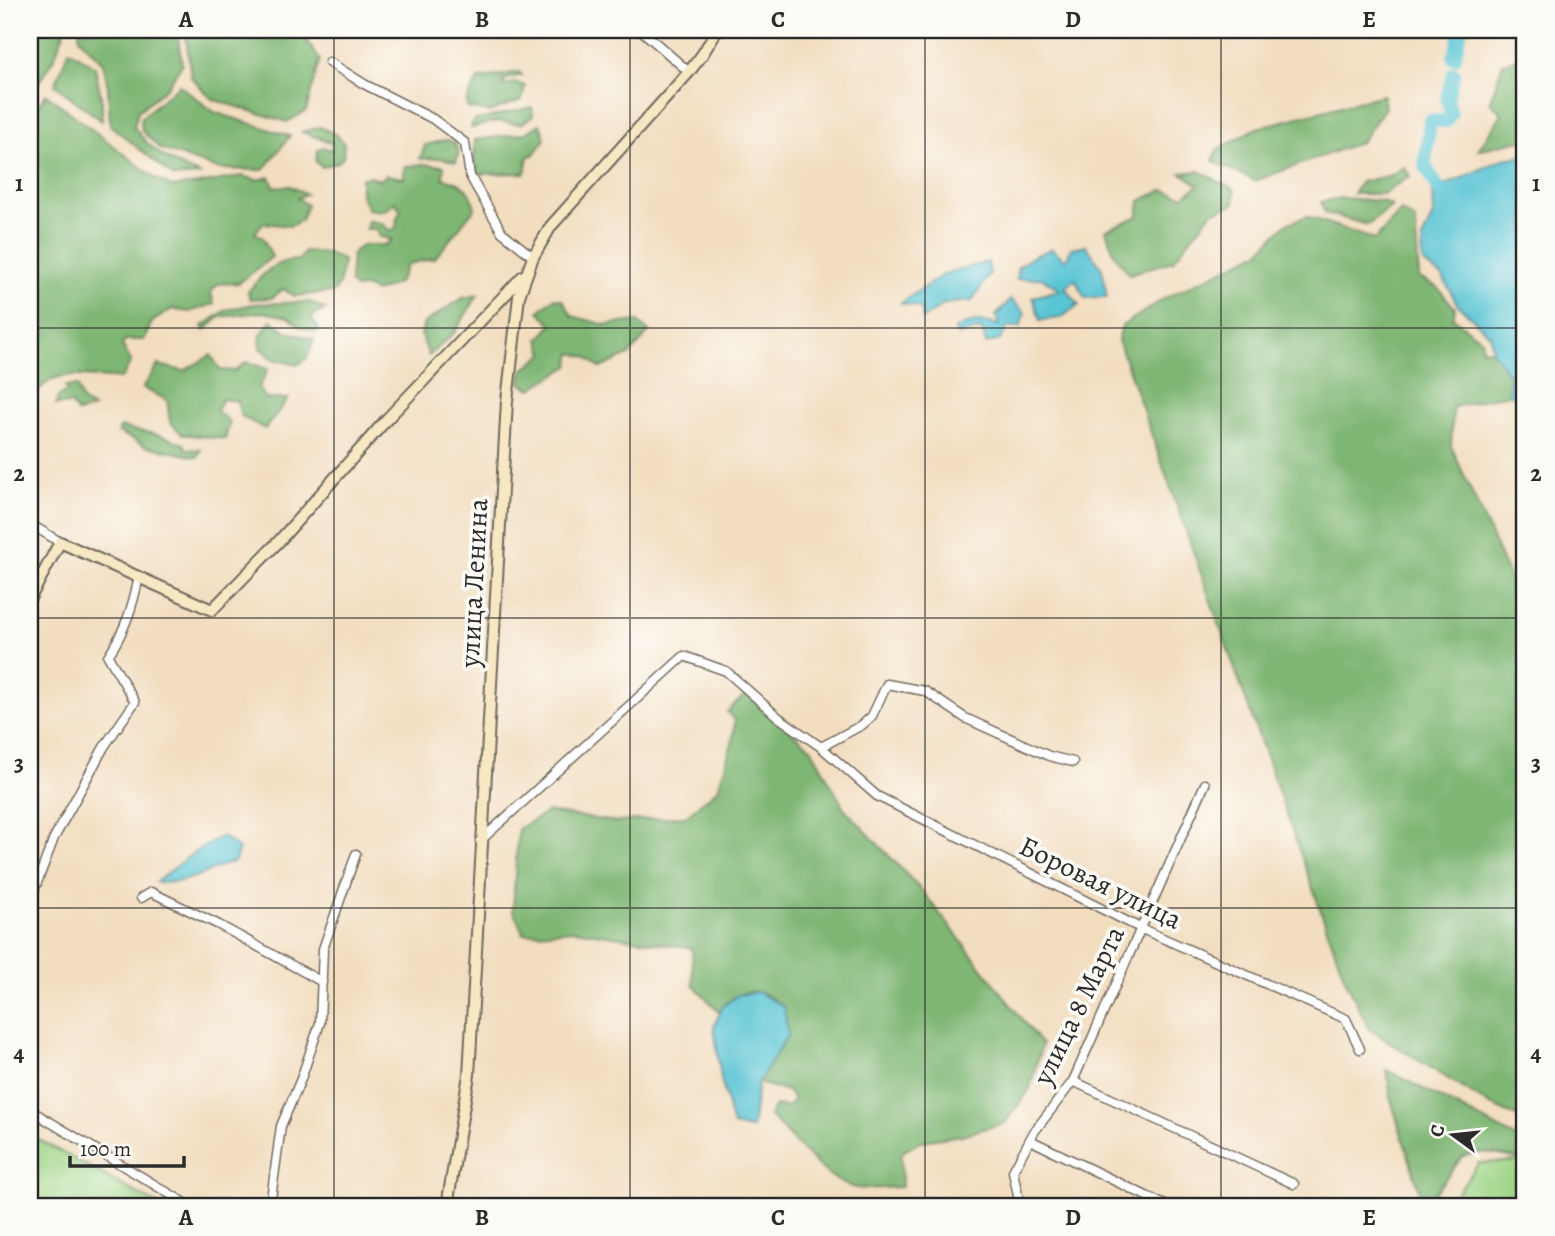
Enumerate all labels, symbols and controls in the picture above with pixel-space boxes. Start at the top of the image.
text: A [178,4,194,35]
text: B [475,4,489,35]
text: C [771,4,785,35]
text: D [1065,4,1081,35]
text: E [1362,4,1376,35]
text: 1 [15,168,23,199]
text: 1 [1532,168,1540,199]
text: 2 [13,458,25,489]
text: 2 [1530,458,1542,489]
street label: улица Ленина [451,497,497,670]
text: 3 [14,748,24,779]
text: 3 [1531,748,1541,779]
street label: Боровая улица [1013,827,1188,939]
street label: улица 8 Марта [1024,919,1134,1092]
text: 4 [14,1038,25,1069]
text: 4 [1531,1038,1542,1069]
north arrow [1418,1100,1488,1170]
text: С [1423,1122,1452,1140]
scale bar [70,1124,184,1168]
text: 100 m [80,1135,131,1163]
text: A [178,1202,194,1233]
text: B [475,1202,489,1233]
text: C [771,1202,785,1233]
text: D [1065,1202,1081,1233]
text: E [1362,1202,1376,1233]

